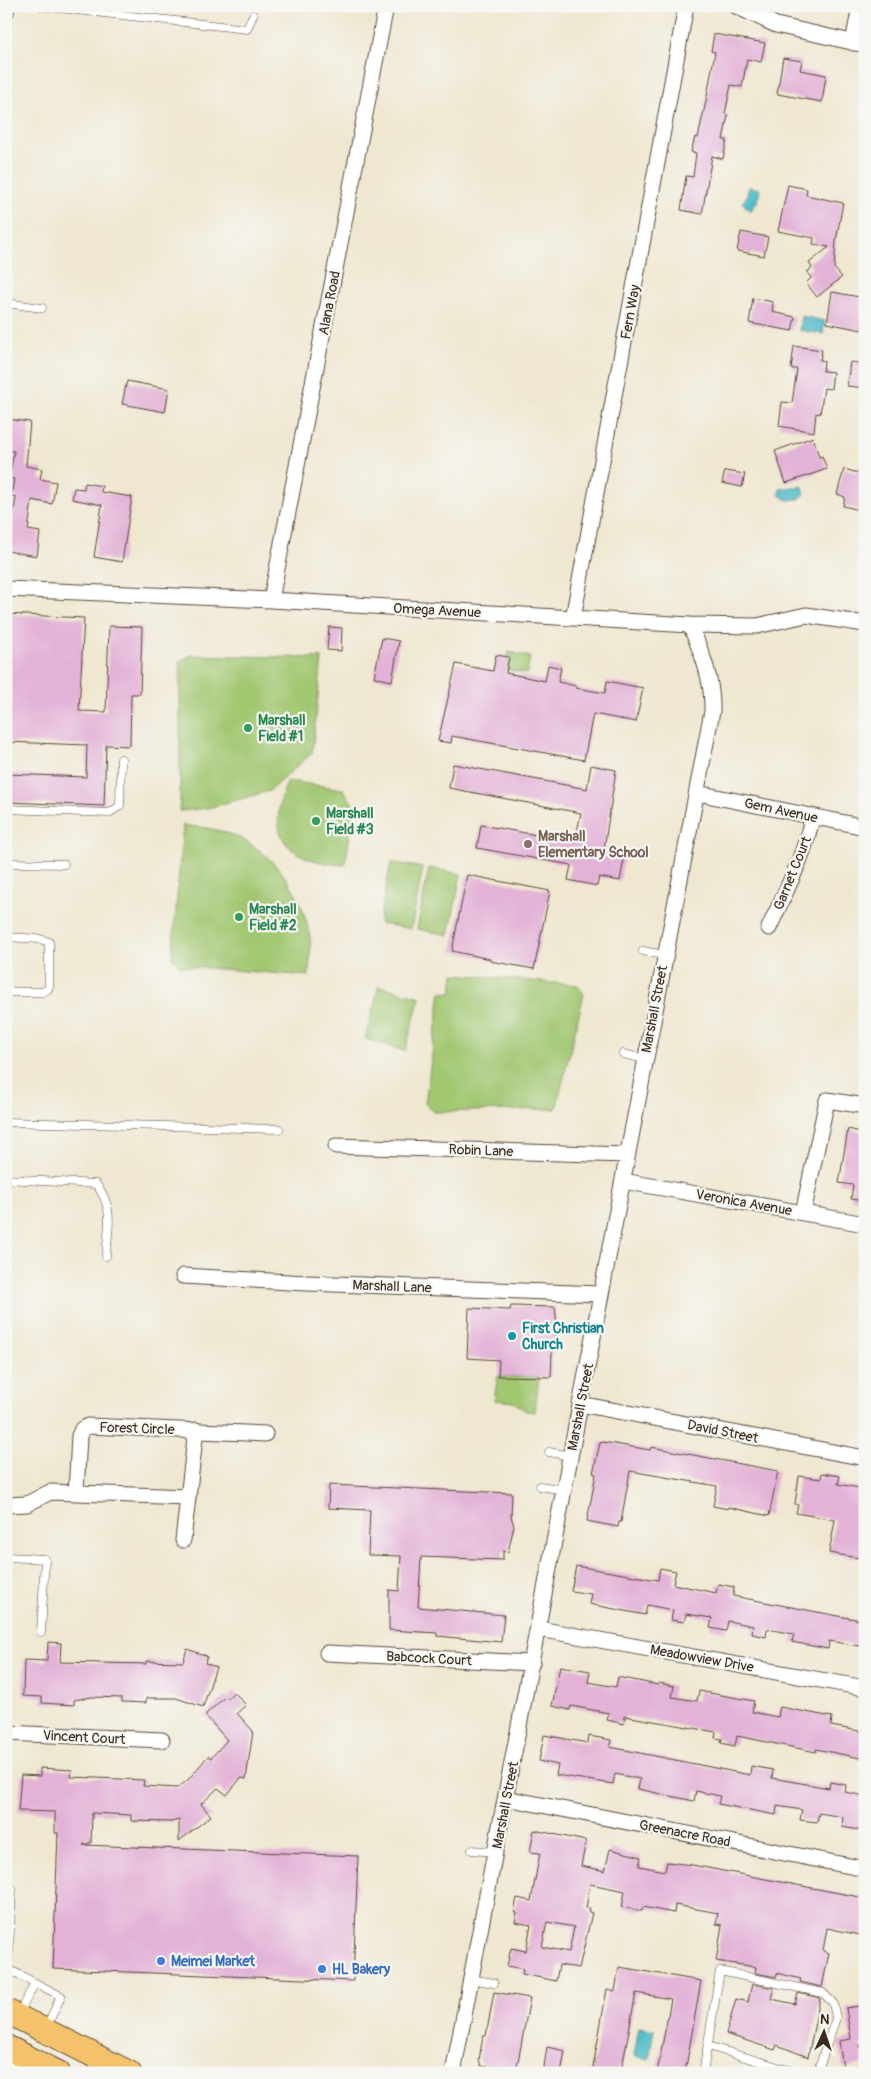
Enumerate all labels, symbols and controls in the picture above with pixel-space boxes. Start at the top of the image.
street label: Alana Road [315,269,344,337]
street label: Fern Way [617,283,644,341]
street label: Omega Avenue [393,600,481,621]
place label: Marshall Field #1 [258,712,306,745]
marker: Marshall Field #1 [242,722,254,734]
street label: Gem Avenue [743,794,819,827]
place label: Marshall Field #3 [326,805,374,838]
marker: Marshall Field #3 [310,815,322,827]
place label: Marshall Elementary School [538,828,649,861]
street label: Garnet Court [770,833,815,913]
marker: Marshall Elementary School [522,838,534,850]
place label: Marshall Field #2 [249,901,297,934]
marker: Marshall Field #2 [233,911,245,923]
street label: Marshall Street [638,964,671,1054]
street label: Robin Lane [448,1141,514,1160]
street label: Veronica Avenue [694,1186,793,1219]
street label: Marshall Lane [352,1277,432,1296]
place label: First Christian Church [522,1320,604,1353]
marker: First Christian Church [506,1330,518,1342]
street label: Marshall Street [564,1362,597,1452]
street label: David Street [686,1416,760,1447]
street label: Forest Circle [99,1419,175,1438]
street label: Meadowview Drive [649,1641,755,1676]
street label: Babcock Court [386,1648,473,1669]
street label: Vincent Court [42,1727,126,1748]
street label: Marshall Street [489,1760,522,1850]
street label: Greenacre Road [638,1816,732,1851]
place label: Meimei Market [171,1953,255,1970]
marker: Meimei Market [155,1955,167,1967]
place label: HL Bakery [332,1961,390,1978]
marker: HL Bakery [316,1963,328,1975]
north arrow [798,2006,848,2056]
text: N [819,2011,830,2028]

